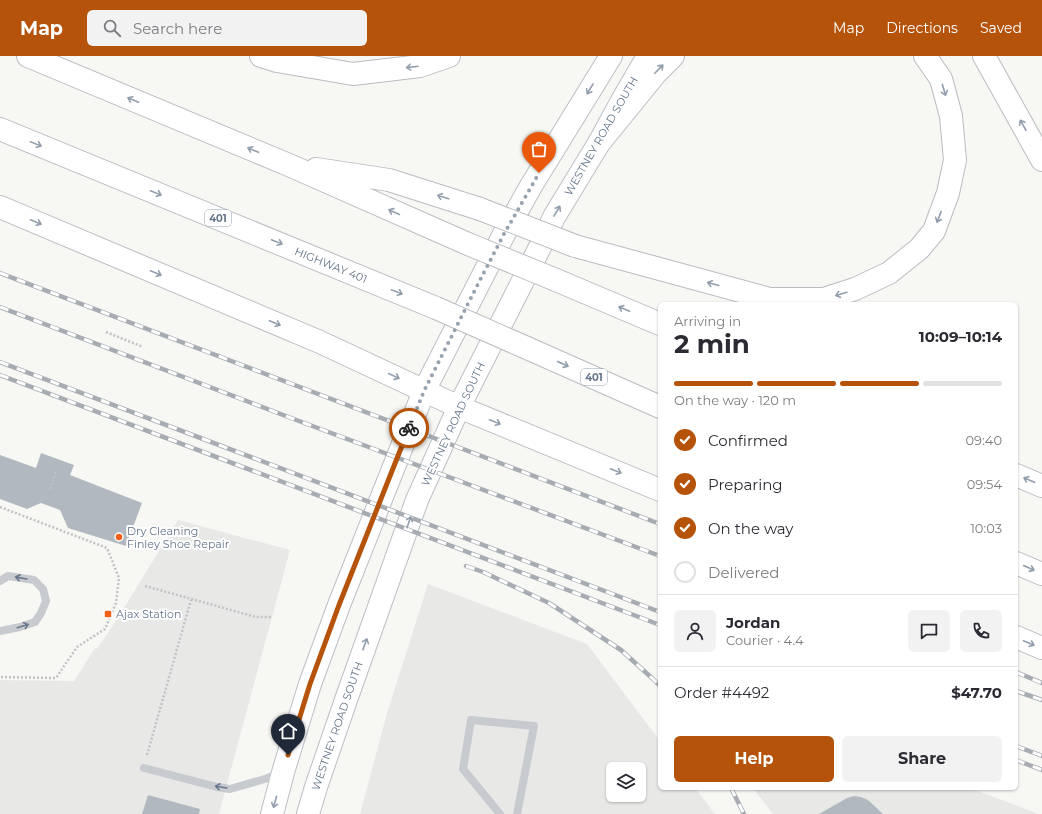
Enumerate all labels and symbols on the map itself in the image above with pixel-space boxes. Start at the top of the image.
one-way arrow [406,63,419,71]
one-way arrow [655,64,664,74]
street label: WESTNEY ROAD SOUTH [561,74,641,198]
one-way arrow [586,83,594,95]
one-way arrow [941,83,948,96]
one-way arrow [127,96,139,103]
one-way arrow [1019,120,1027,132]
pin [522,132,556,173]
one-way arrow [30,140,42,148]
one-way arrow [247,146,259,153]
one-way arrow [150,190,162,197]
one-way arrow [437,193,450,200]
one-way arrow [554,205,562,217]
one-way arrow [389,207,401,215]
road number: 401 [205,210,231,226]
one-way arrow [935,210,943,222]
one-way arrow [29,219,41,226]
one-way arrow [270,239,282,247]
street label: HIGHWAY 401 [293,244,369,286]
one-way arrow [149,269,161,277]
one-way arrow [707,279,720,287]
one-way arrow [390,289,402,296]
one-way arrow [834,291,847,298]
one-way arrow [619,305,631,312]
one-way arrow [269,320,281,327]
street label: WESTNEY ROAD SOUTH [418,360,488,488]
one-way arrow [556,361,568,368]
road number: 401 [581,369,607,385]
one-way arrow [388,373,400,380]
courier [389,408,429,448]
one-way arrow [489,418,501,426]
one-way arrow [609,468,621,476]
one-way arrow [1023,476,1035,484]
one-way arrow [406,516,413,529]
place label: Dry Cleaning Finley Shoe Repair [127,524,229,551]
marker: Dry Cleaning Finley Shoe Repair [114,532,124,542]
one-way arrow [1023,565,1035,572]
one-way arrow [15,574,28,582]
place label: Ajax Station [116,607,181,621]
marker: Ajax Station [103,609,113,619]
one-way arrow [16,622,29,629]
one-way arrow [362,639,370,651]
one-way arrow [1023,639,1035,647]
street label: WESTNEY ROAD SOUTH [308,660,366,792]
pin [271,714,305,755]
one-way arrow [215,783,228,791]
one-way arrow [271,795,279,808]

